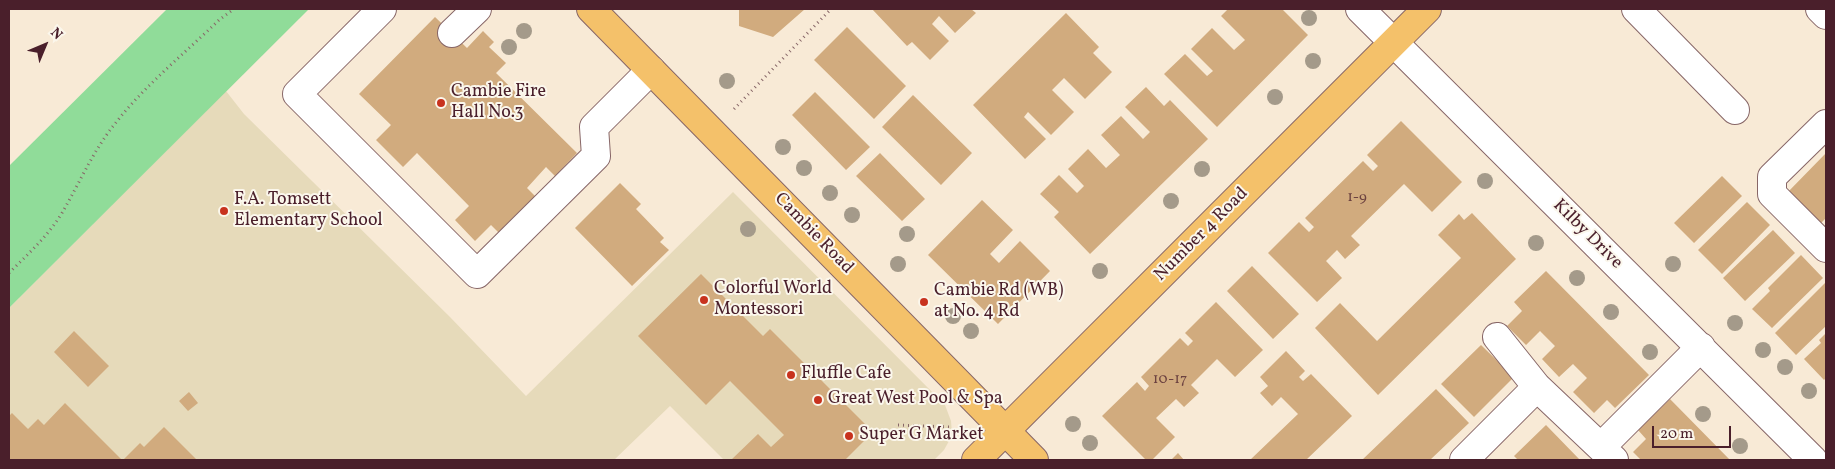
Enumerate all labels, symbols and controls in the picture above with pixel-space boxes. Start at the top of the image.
north arrow [20,20,70,70]
text: N [46,24,66,44]
place label: Cambie Fire Hall No.3 [451,82,546,125]
marker: Cambie Fire Hall No.3 [435,97,447,109]
street label: Number 4 Road [1151,184,1253,286]
street label: Cambie Road [769,189,857,279]
house number: 1-9 [1347,189,1367,207]
place label: F.A. Tomsett Elementary School [234,190,383,232]
street label: Kilby Drive [1548,196,1626,274]
marker: F.A. Tomsett Elementary School [218,205,230,217]
place label: Colorful World Montessori [714,279,832,322]
place label: Cambie Rd (WB) at No. 4 Rd [934,281,1063,324]
marker: Colorful World Montessori [698,294,710,306]
marker: Cambie Rd (WB) at No. 4 Rd [918,296,930,308]
place label: Fluffle Cafe [801,364,891,386]
marker: Fluffle Cafe [785,369,797,381]
house number: 10-17 [1153,371,1187,389]
place label: Great West Pool & Spa [828,389,1003,411]
marker: Great West Pool & Spa [812,394,824,406]
scale bar [1655,416,1734,448]
text: 20 m [1660,424,1693,445]
place label: Super G Market [859,425,983,447]
marker: Super G Market [843,430,855,442]

